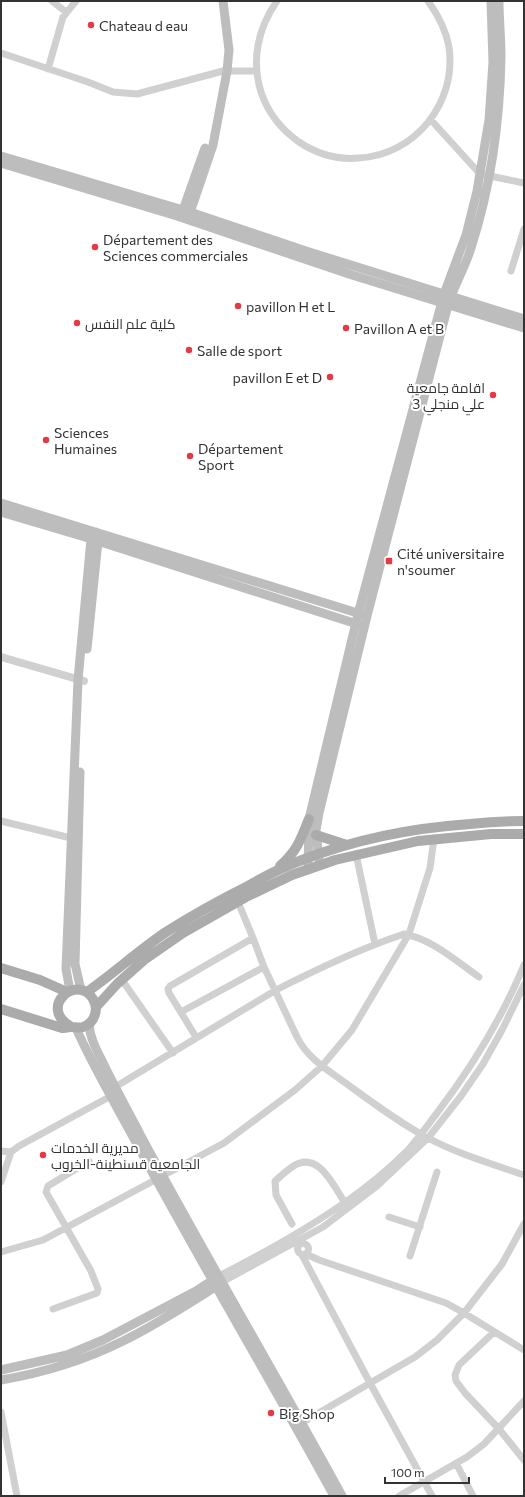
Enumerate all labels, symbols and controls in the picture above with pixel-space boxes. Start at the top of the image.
place label: Chateau d eau [99,17,188,34]
marker: Chateau d eau [86,20,96,30]
place label: Département des Sciences commerciales [103,231,248,264]
marker: Département des Sciences commerciales [90,242,100,252]
place label: pavillon H et L [246,298,335,315]
marker: pavillon H et L [233,301,243,311]
place label: كلية علم النفس [85,315,176,334]
marker: كلية علم النفس [72,318,82,328]
place label: Pavillon A et B [354,320,444,337]
marker: Pavillon A et B [341,323,351,333]
place label: Salle de sport [197,342,282,359]
marker: Salle de sport [184,345,194,355]
place label: pavillon E et D [233,369,322,386]
marker: pavillon E et D [325,372,335,382]
place label: اقامة جامعية علي منجلي 3 [407,379,485,416]
marker: اقامة جامعية علي منجلي 3 [488,390,498,400]
place label: Sciences Humaines [54,424,117,457]
marker: Sciences Humaines [41,435,51,445]
place label: Département Sport [198,440,284,473]
marker: Département Sport [185,451,195,461]
place label: Cité universitaire n'soumer [397,545,504,578]
marker: Cité universitaire n'soumer [384,556,394,566]
place label: مديرية الخدمات الجامعية قسنطينة-الخروب [51,1139,200,1172]
marker: مديرية الخدمات الجامعية قسنطينة-الخروب [38,1150,48,1160]
place label: Big Shop [279,1405,335,1422]
marker: Big Shop [266,1408,276,1418]
scale bar [385,1459,469,1485]
text: 100 m [391,1465,425,1479]

